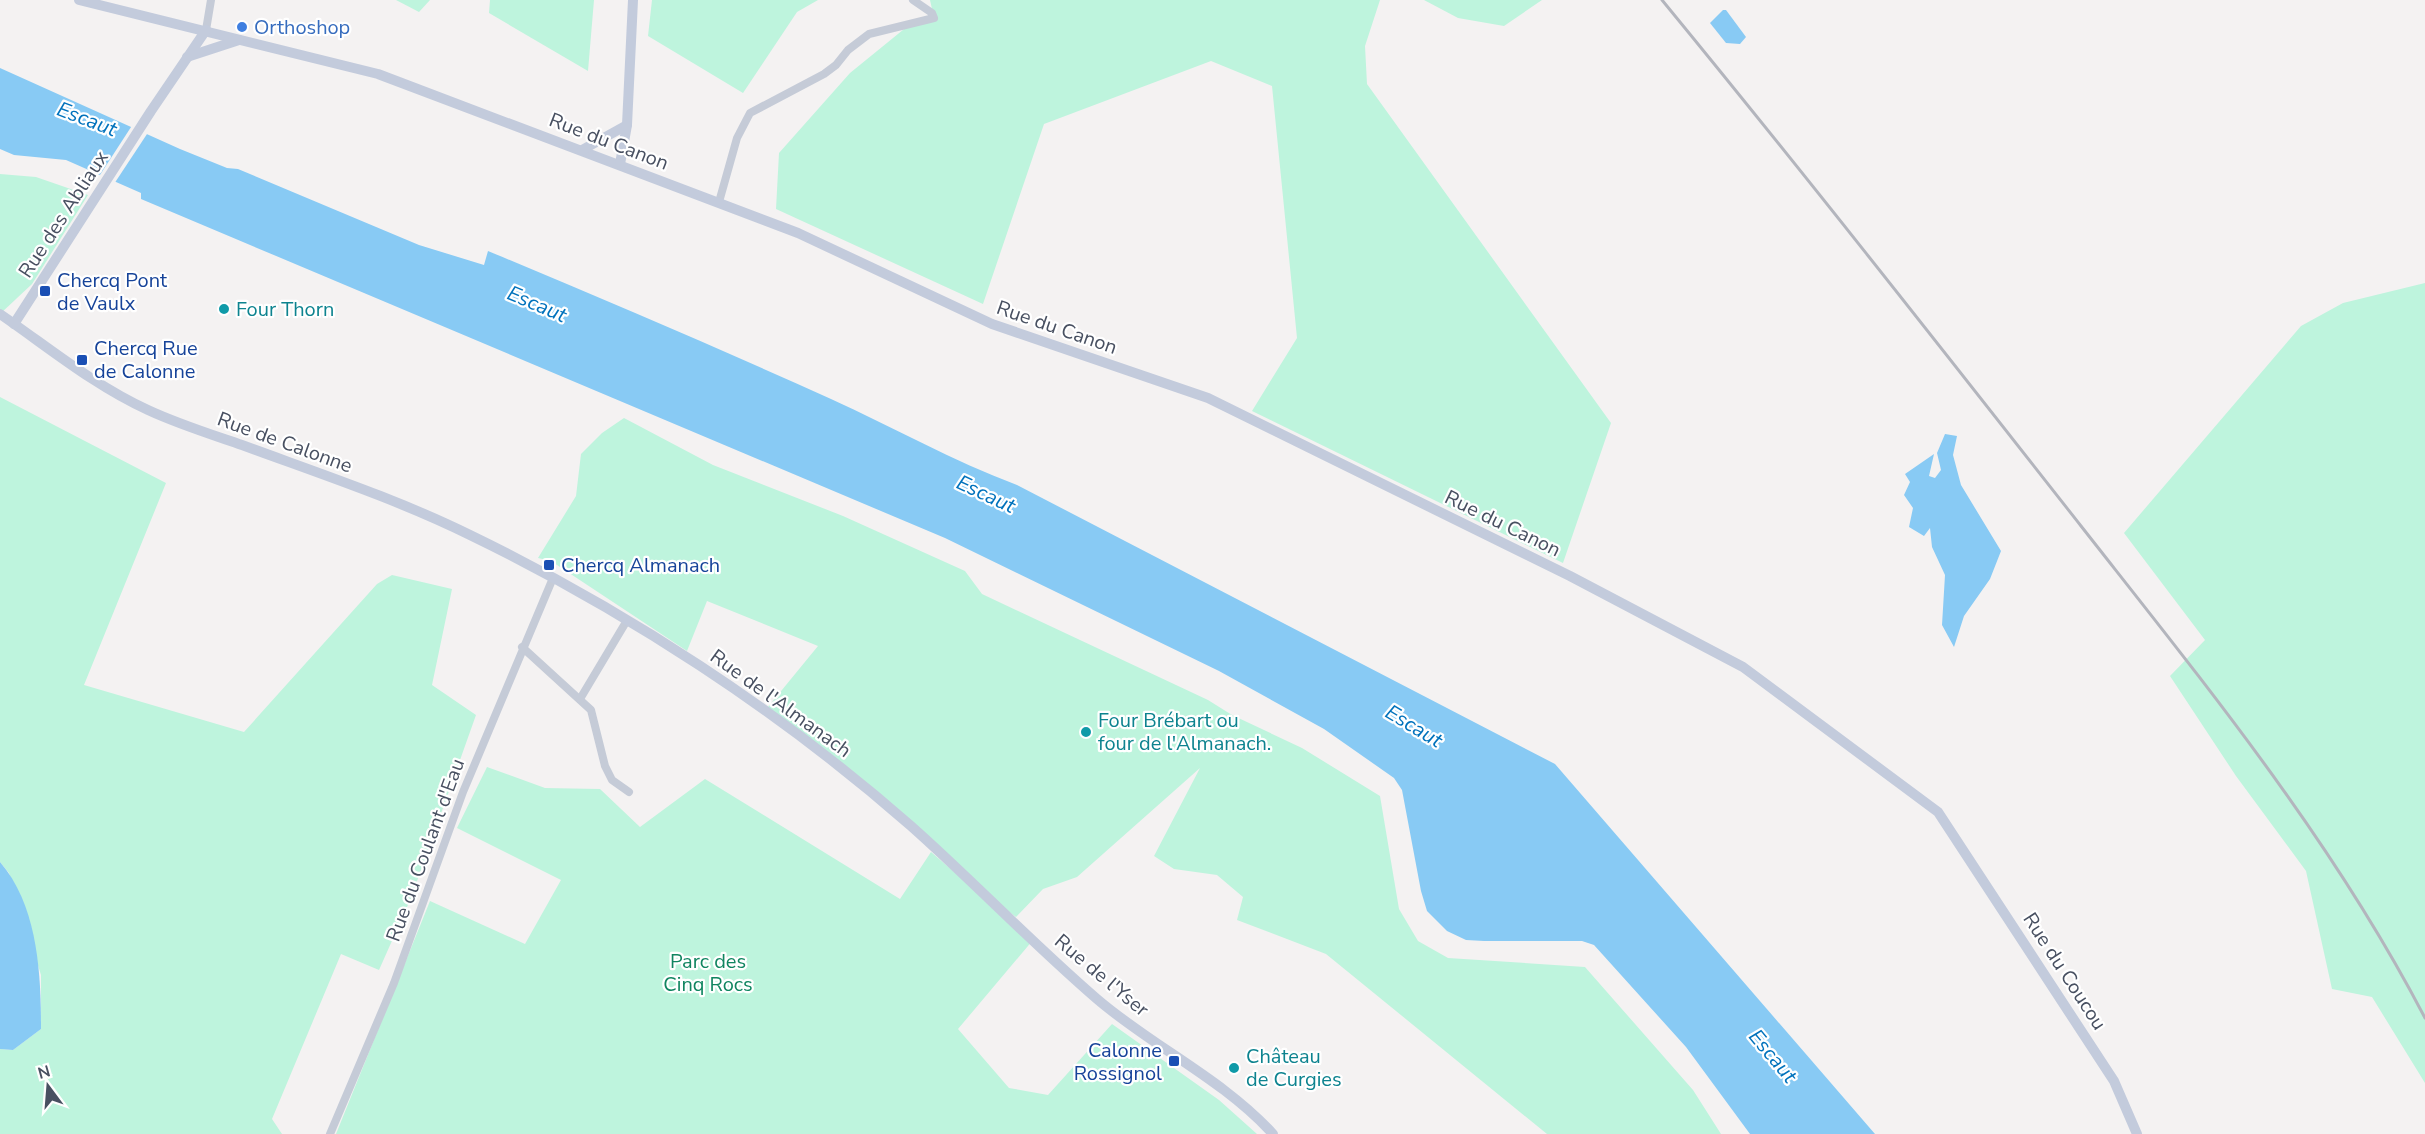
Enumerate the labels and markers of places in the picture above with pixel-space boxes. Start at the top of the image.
place label: Orthoshop [254,14,350,41]
marker: Orthoshop [235,20,249,34]
place label: Chercq Pont de Vaulx [57,267,168,317]
marker: Chercq Pont de Vaulx [38,284,52,298]
place label: Four Thorn [236,296,334,323]
marker: Four Thorn [217,302,231,316]
place label: Chercq Rue de Calonne [94,335,198,385]
marker: Chercq Rue de Calonne [75,353,89,367]
place label: Chercq Almanach [561,552,720,579]
marker: Chercq Almanach [542,558,556,572]
place label: Four Brébart ou four de l'Almanach. [1098,707,1271,757]
marker: Four Brébart ou four de l'Almanach. [1079,725,1093,739]
place label: Calonne Rossignol [1074,1037,1162,1087]
place label: Château de Curgies [1246,1043,1342,1093]
marker: Calonne Rossignol [1167,1054,1181,1068]
marker: Château de Curgies [1227,1061,1241,1075]

